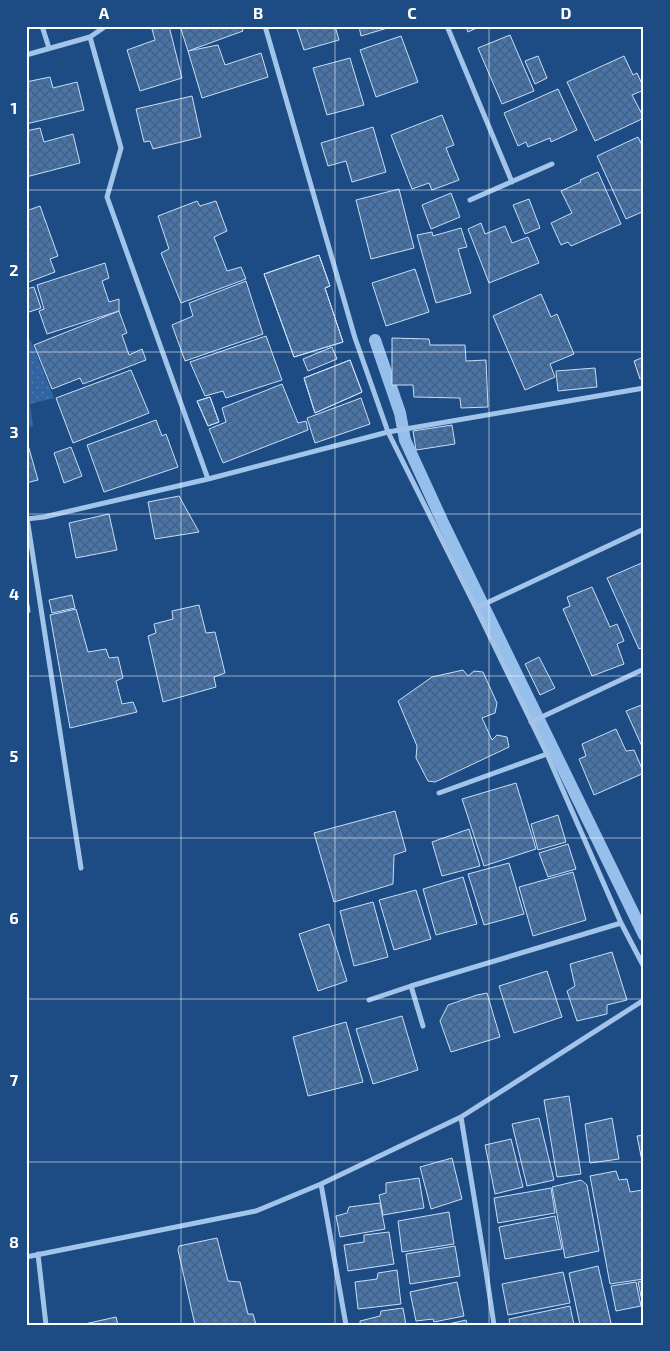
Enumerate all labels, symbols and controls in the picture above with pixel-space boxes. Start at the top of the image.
text: A [99,3,110,22]
text: B [253,3,263,22]
text: C [407,3,417,22]
text: D [561,3,572,22]
text: 1 [11,98,17,117]
text: 2 [9,260,19,279]
text: 3 [9,422,19,441]
text: 4 [9,584,19,603]
text: 5 [10,746,19,765]
text: 6 [9,908,19,927]
text: 7 [10,1070,19,1089]
text: 8 [9,1232,19,1251]

